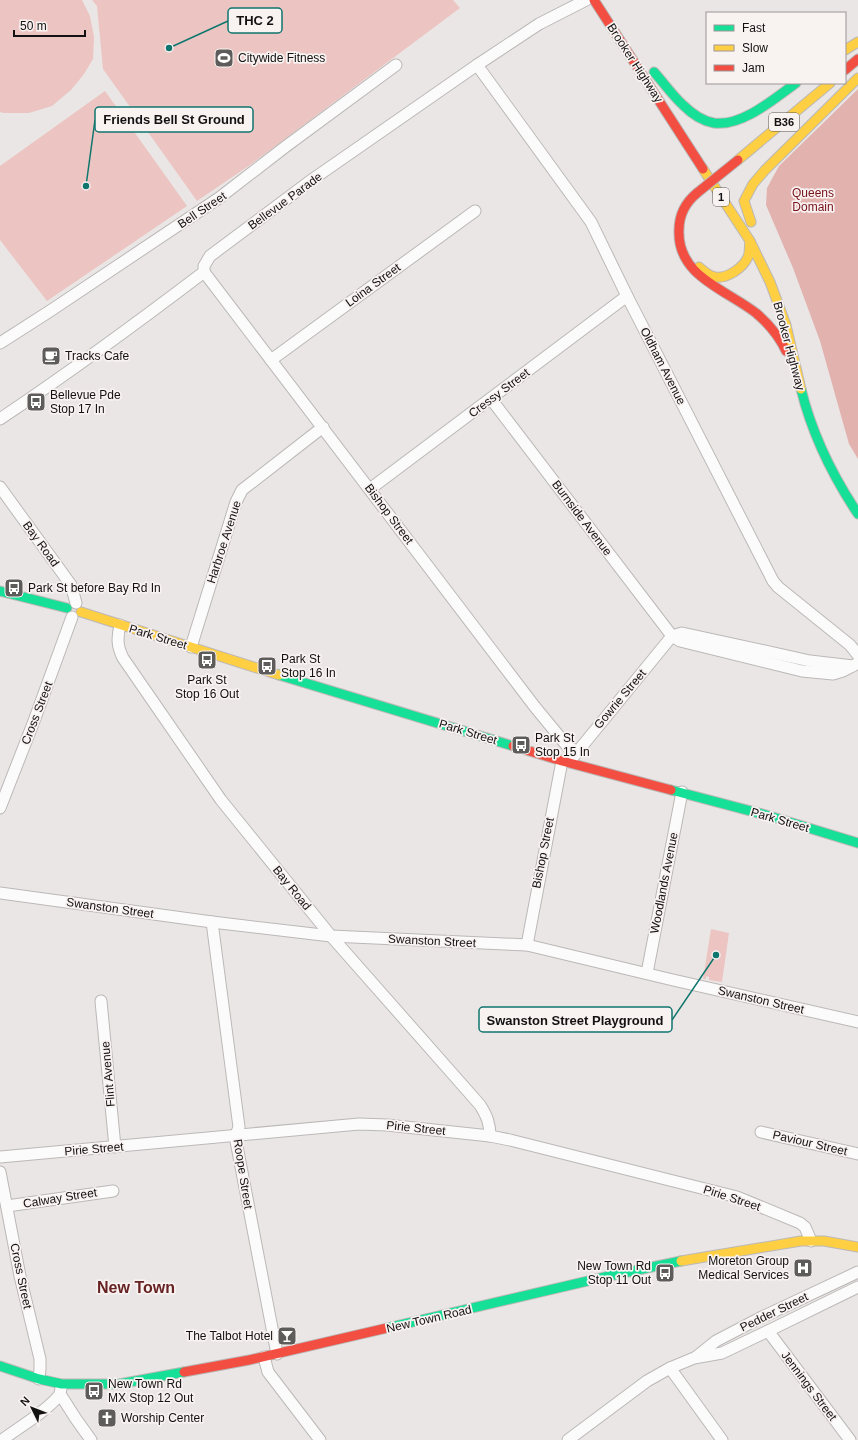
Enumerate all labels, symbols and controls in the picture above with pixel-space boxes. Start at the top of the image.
callout: THC 2 [228,8,282,33]
scale bar [14,12,85,38]
legend [706,12,846,84]
text: THC 2 [236,13,274,28]
text: 50 m [20,19,47,33]
street label: Brooker Highway [604,21,666,105]
text: Fast [742,21,766,35]
text: Slow [742,41,768,55]
sports icon: Citywide Fitness [213,47,235,69]
place label: Citywide Fitness [238,51,325,65]
text: Jam [742,61,765,75]
callout: Friends Bell St Ground [95,107,253,132]
text: Friends Bell St Ground [103,112,245,127]
road number: B36 [769,113,799,131]
street label: Bellevue Parade [245,169,325,233]
park label: Queens Domain [792,186,834,214]
street label: Bell Street [175,188,229,231]
road number: 1 [713,188,729,206]
street label: Loina Street [343,260,404,310]
street label: Brooker Highway [770,300,808,392]
street label: Oldham Avenue [637,325,689,407]
cafe icon: Tracks Cafe [40,345,62,367]
place label: Tracks Cafe [65,349,130,363]
street label: Cressy Street [466,365,533,420]
place label: Bellevue Pde Stop 17 In [50,388,121,416]
bus stop icon: Bellevue Pde Stop 17 In [25,391,47,413]
street label: Burnside Avenue [549,478,615,559]
street label: Bishop Street [362,481,417,548]
street label: Harbroe Avenue [204,498,244,585]
street label: Bay Road [20,519,62,569]
bus stop icon: Park St before Bay Rd In [3,577,25,599]
place label: Park St before Bay Rd In [28,581,161,595]
street label: Park Street [127,622,189,653]
bus stop icon: Park St Stop 16 Out [196,649,218,671]
place label: Park St Stop 16 In [281,652,336,680]
bus stop icon: Park St Stop 16 In [256,655,278,677]
street label: Gowrie Street [591,666,649,732]
place label: Park St Stop 16 Out [175,673,240,701]
street label: Cross Street [19,679,56,747]
street label: Park Street [437,717,499,748]
place label: Park St Stop 15 In [535,731,590,759]
bus stop icon: Park St Stop 15 In [510,734,532,756]
street label: Park Street [749,805,811,835]
street label: Bishop Street [529,816,557,890]
street label: Woodlands Avenue [647,831,681,935]
street label: Bay Road [270,863,314,913]
street label: Swanston Street [65,895,155,921]
street label: Swanston Street [388,932,477,950]
street label: Swanston Street [717,983,806,1017]
callout: Swanston Street Playground [479,1007,672,1032]
text: Swanston Street Playground [487,1013,664,1028]
street label: Flint Avenue [98,1040,118,1107]
street label: Pirie Street [386,1118,447,1138]
street label: Paviour Street [771,1128,849,1159]
street label: Roope Street [231,1138,256,1211]
street label: Pirie Street [64,1139,125,1159]
street label: Pirie Street [702,1182,763,1214]
street label: Calway Street [22,1185,99,1211]
street label: Cross Street [7,1242,35,1311]
place label: Moreton Group Medical Services [698,1254,789,1282]
hospital icon: Moreton Group Medical Services [792,1257,814,1279]
place label: New Town Rd Stop 11 Out [577,1259,652,1287]
bus stop icon: New Town Rd Stop 11 Out [654,1262,676,1284]
district label: New Town [97,1279,175,1296]
street label: Pedder Street [738,1289,811,1335]
street label: New Town Road [385,1302,473,1336]
bar icon: The Talbot Hotel [276,1325,298,1347]
place label: The Talbot Hotel [186,1329,273,1343]
street label: Jennings Street [778,1348,840,1424]
place label: New Town Rd MX Stop 12 Out [108,1377,194,1405]
bus stop icon: New Town Rd MX Stop 12 Out [83,1380,105,1402]
north arrow [12,1388,52,1428]
text: N [18,1394,32,1408]
church icon: Worship Center [96,1407,118,1429]
place label: Worship Center [121,1411,204,1425]

